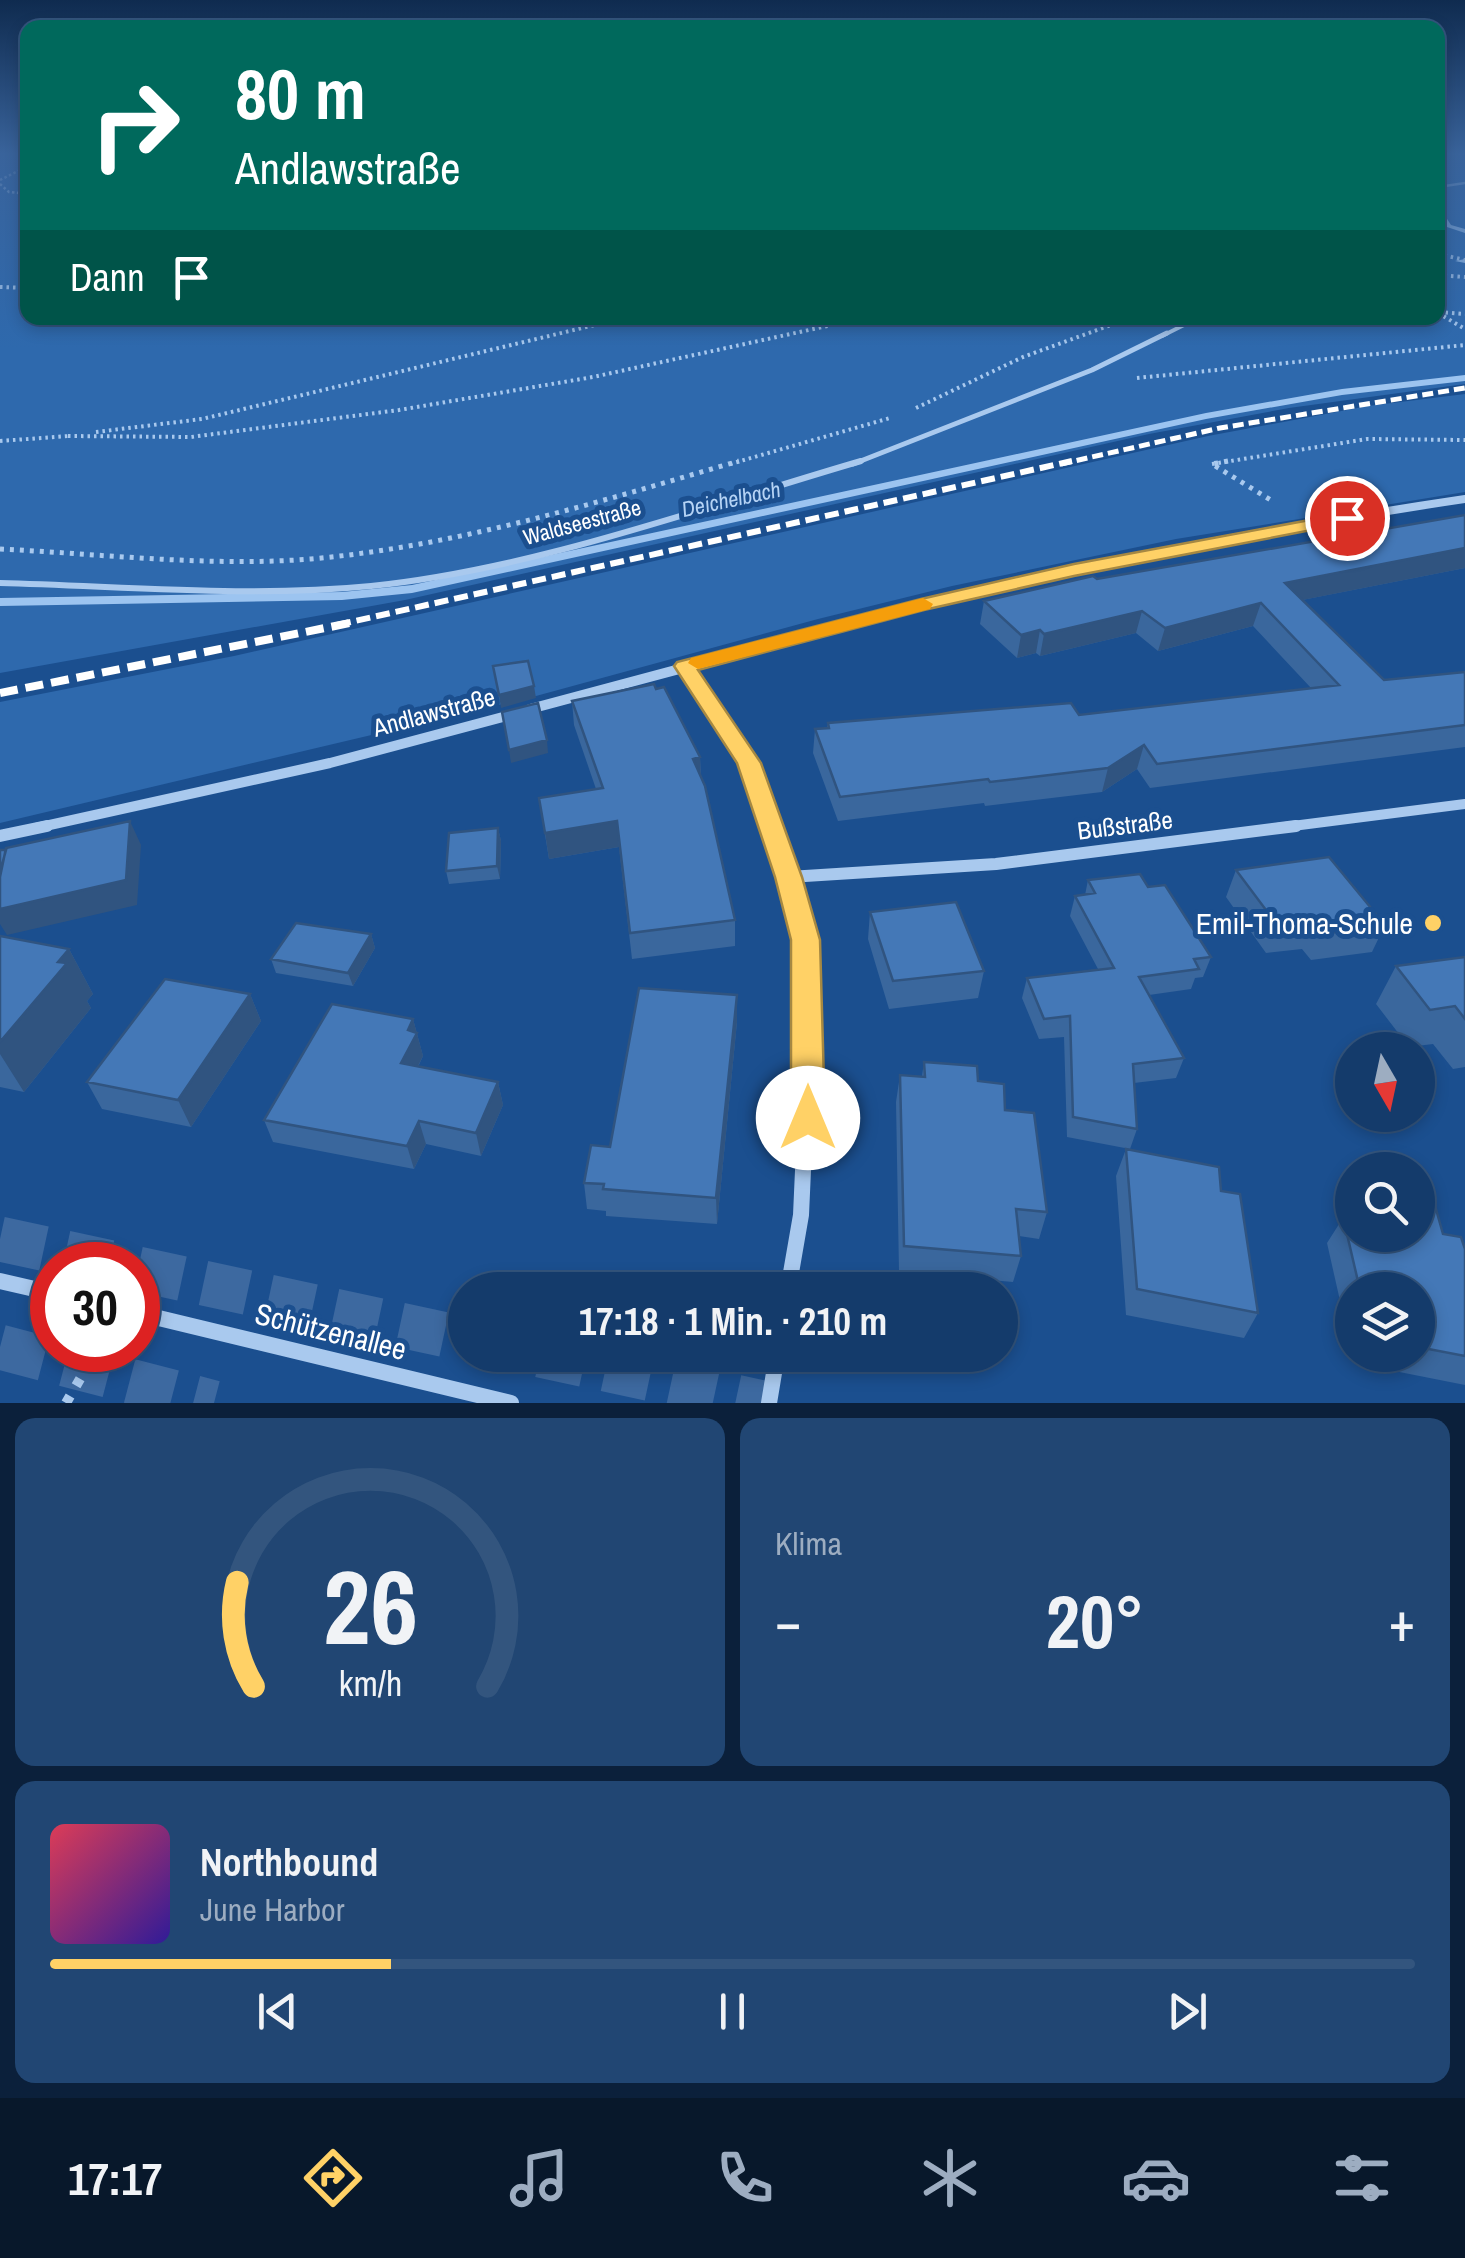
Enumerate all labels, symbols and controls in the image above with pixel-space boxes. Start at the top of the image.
text: 80 m [235,47,366,141]
icon: right [70,60,200,190]
text: Andlawstraße [235,137,461,198]
icon: arrive [164,250,219,305]
text: Dann [70,252,144,303]
water label: Deichelbach [679,474,783,524]
pin [1305,476,1390,561]
icon: arrive [1320,491,1375,546]
street label: Waldseestraße [520,492,644,552]
street label: Andlawstraße [368,679,499,745]
street label: Bußstraße [1075,802,1175,848]
place label: Emil-Thoma-Schule [1196,903,1413,943]
marker: Emil-Thoma-Schule [1422,912,1444,934]
north arrow [1335,1032,1435,1132]
map controls [1335,1032,1435,1372]
position arrow [756,1066,860,1170]
button: search [1335,1152,1435,1252]
speed limit sign: 30 [30,1242,160,1372]
button: layers [1335,1272,1435,1372]
street label: Schützenallee [251,1293,411,1369]
text: 17:18 · 1 Min. · 210 m [579,1296,887,1347]
text: Klima [775,1522,842,1565]
text: 26 [323,1536,417,1676]
text: 20° [1046,1570,1144,1671]
text: − [775,1584,801,1658]
text: + [1389,1584,1415,1658]
text: km/h [338,1659,402,1707]
text: Northbound [200,1837,378,1888]
text: June Harbor [200,1888,344,1931]
icon: previous [250,1984,305,2039]
icon: pause [705,1984,760,2039]
icon: next [1160,1984,1215,2039]
icon: directions [298,2143,368,2213]
icon: music [504,2143,574,2213]
icon: phone [710,2143,780,2213]
icon: climate [915,2143,985,2213]
icon: car [1121,2143,1191,2213]
icon: filters [1327,2143,1397,2213]
text: 17:17 [68,2148,162,2209]

